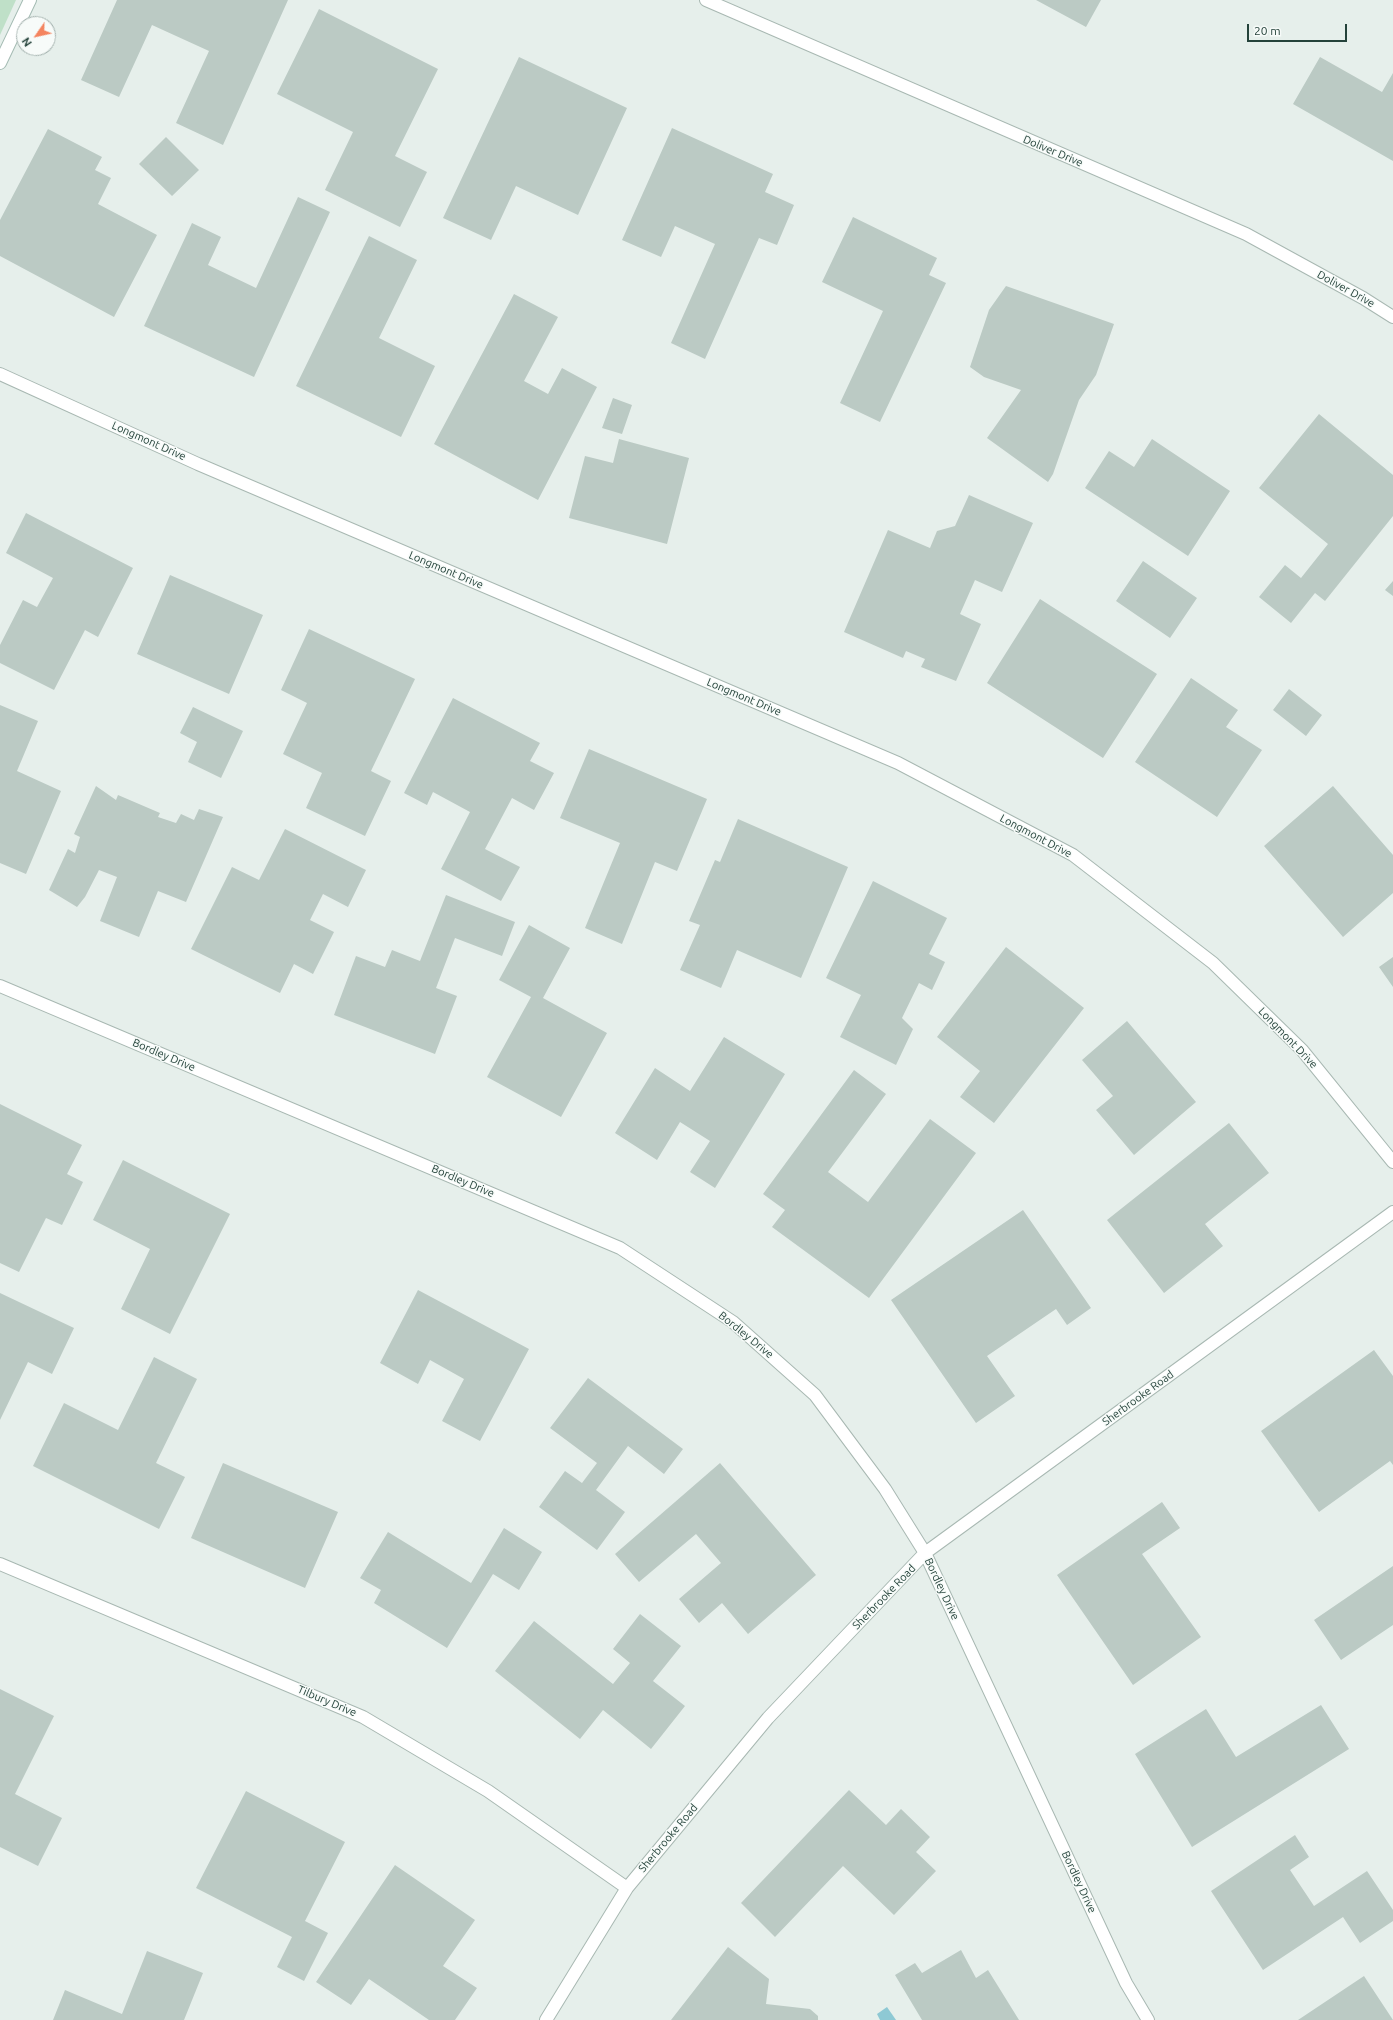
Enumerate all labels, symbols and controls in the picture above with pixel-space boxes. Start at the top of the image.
north arrow [16,16,56,56]
scale bar [1249,16,1349,42]
text: 20 m [1254,24,1281,37]
text: N [20,35,34,49]
street label: Doliver Drive [1021,132,1085,170]
street label: Doliver Drive [1315,268,1377,310]
street label: Longmont Drive [110,419,188,463]
street label: Longmont Drive [407,548,485,592]
street label: Longmont Drive [705,675,783,719]
street label: Longmont Drive [998,811,1074,861]
street label: Longmont Drive [1256,1005,1320,1071]
street label: Bordley Drive [131,1036,197,1074]
street label: Bordley Drive [430,1162,496,1200]
street label: Bordley Drive [716,1309,776,1361]
street label: Sherbrooke Road [1100,1368,1176,1428]
street label: Bordley Drive [922,1556,962,1622]
street label: Sherbrooke Road [850,1562,918,1632]
street label: Tilbury Drive [295,1683,359,1719]
street label: Sherbrooke Road [636,1801,700,1875]
street label: Bordley Drive [1059,1849,1099,1915]

